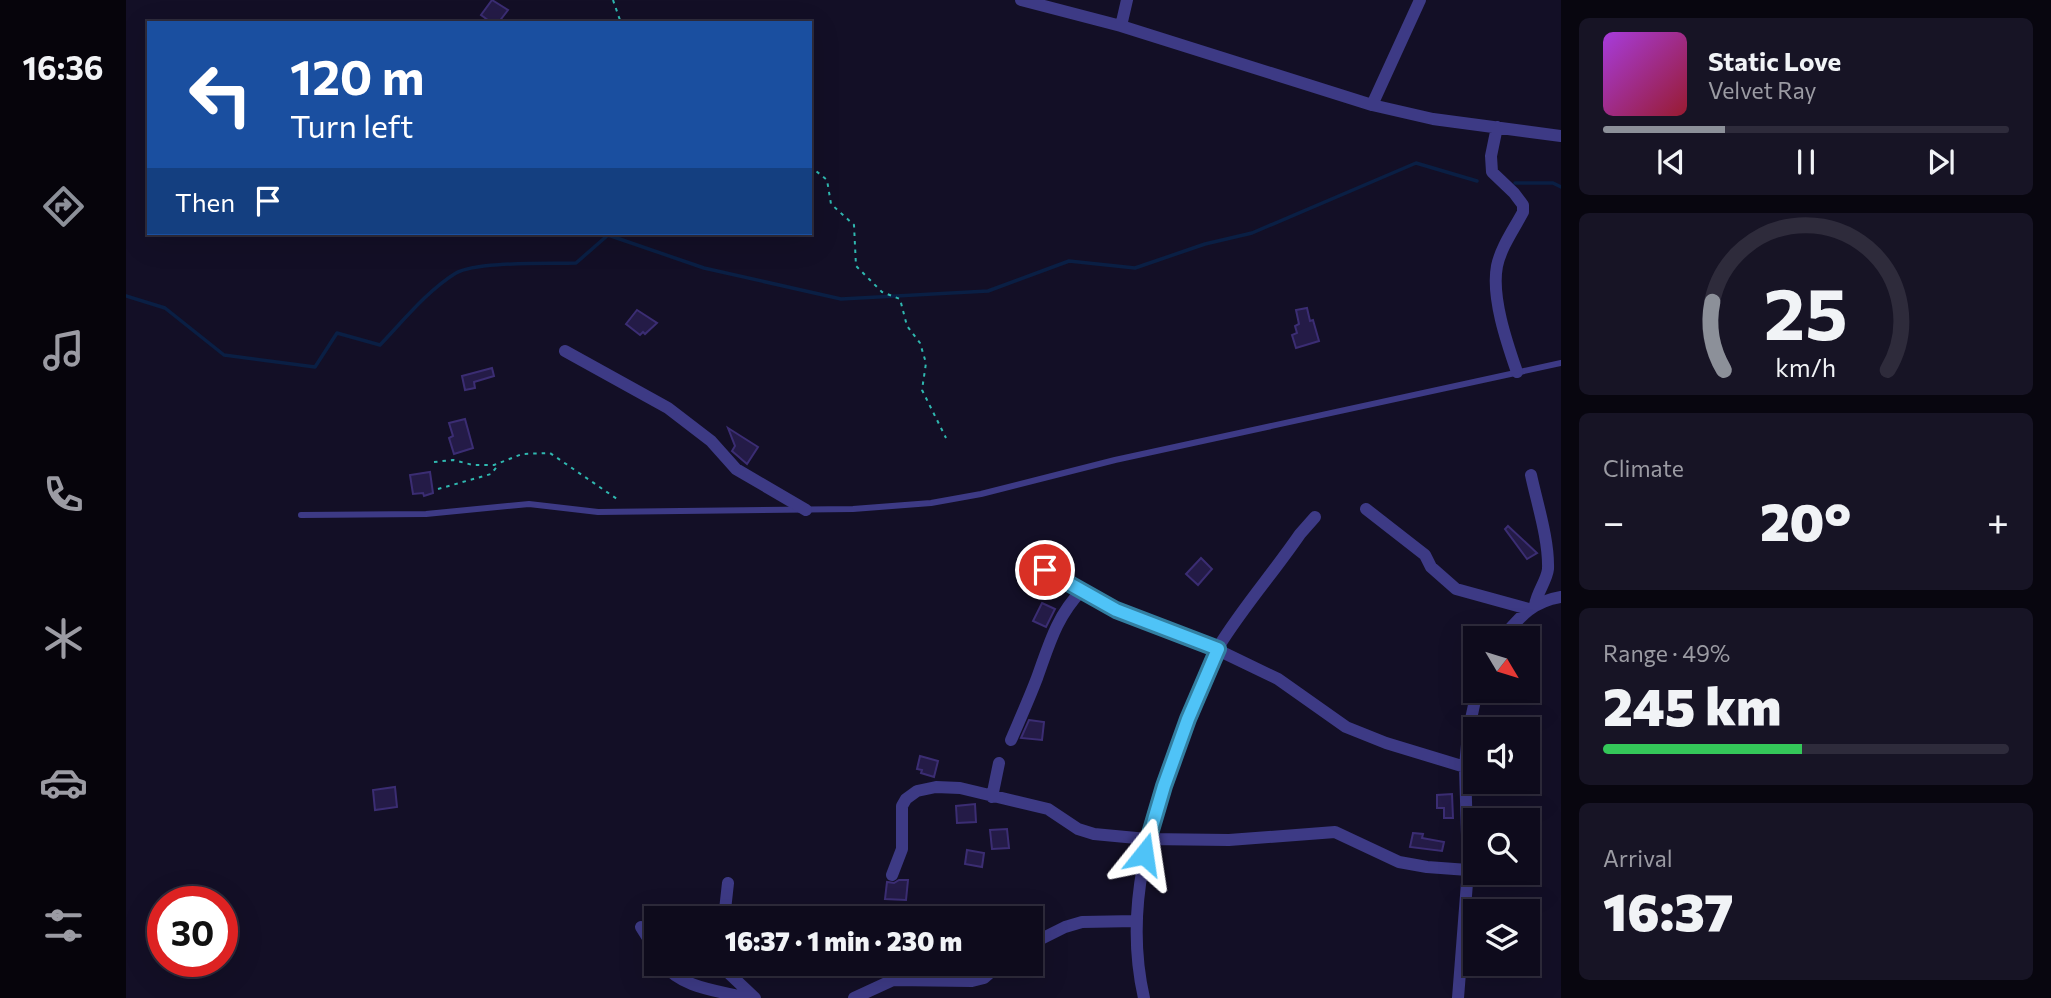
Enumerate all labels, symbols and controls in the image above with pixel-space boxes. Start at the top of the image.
text: 120 m [290,45,424,105]
text: Static Love [1708,45,1841,76]
text: 16:36 [22,47,104,87]
icon: left [175,49,266,140]
text: Velvet Ray [1708,76,1816,104]
text: Turn left [290,105,414,145]
icon: previous [1652,143,1690,181]
icon: pause [1787,143,1825,181]
icon: next [1922,143,1960,181]
icon: directions [39,182,88,231]
icon: arrive [249,182,287,220]
text: Then [175,186,235,217]
text: 25 [1764,266,1848,355]
icon: music [39,326,88,375]
text: km/h [1776,352,1836,382]
text: Climate [1603,454,1684,482]
icon: phone [39,470,88,519]
text: 20° [1760,488,1851,552]
text: − [1603,497,1625,544]
text: + [1987,497,2009,544]
pin [1015,540,1075,600]
icon: arrive [1026,551,1064,589]
icon: climate [39,614,88,663]
north arrow [1463,626,1540,704]
map controls [1463,626,1540,976]
text: Range · 49% [1603,639,1730,667]
text: 245 km [1603,673,1781,737]
button: sound [1463,717,1540,794]
icon: car [39,758,88,807]
button: search [1463,808,1540,885]
position arrow [1107,817,1181,891]
text: Arrival [1603,844,1673,872]
text: 16:37 [1603,878,1733,942]
speed limit sign: 30 [147,886,238,977]
button: layers [1463,899,1540,976]
icon: filters [39,901,88,950]
text: 16:37 · 1 min · 230 m [725,925,962,956]

